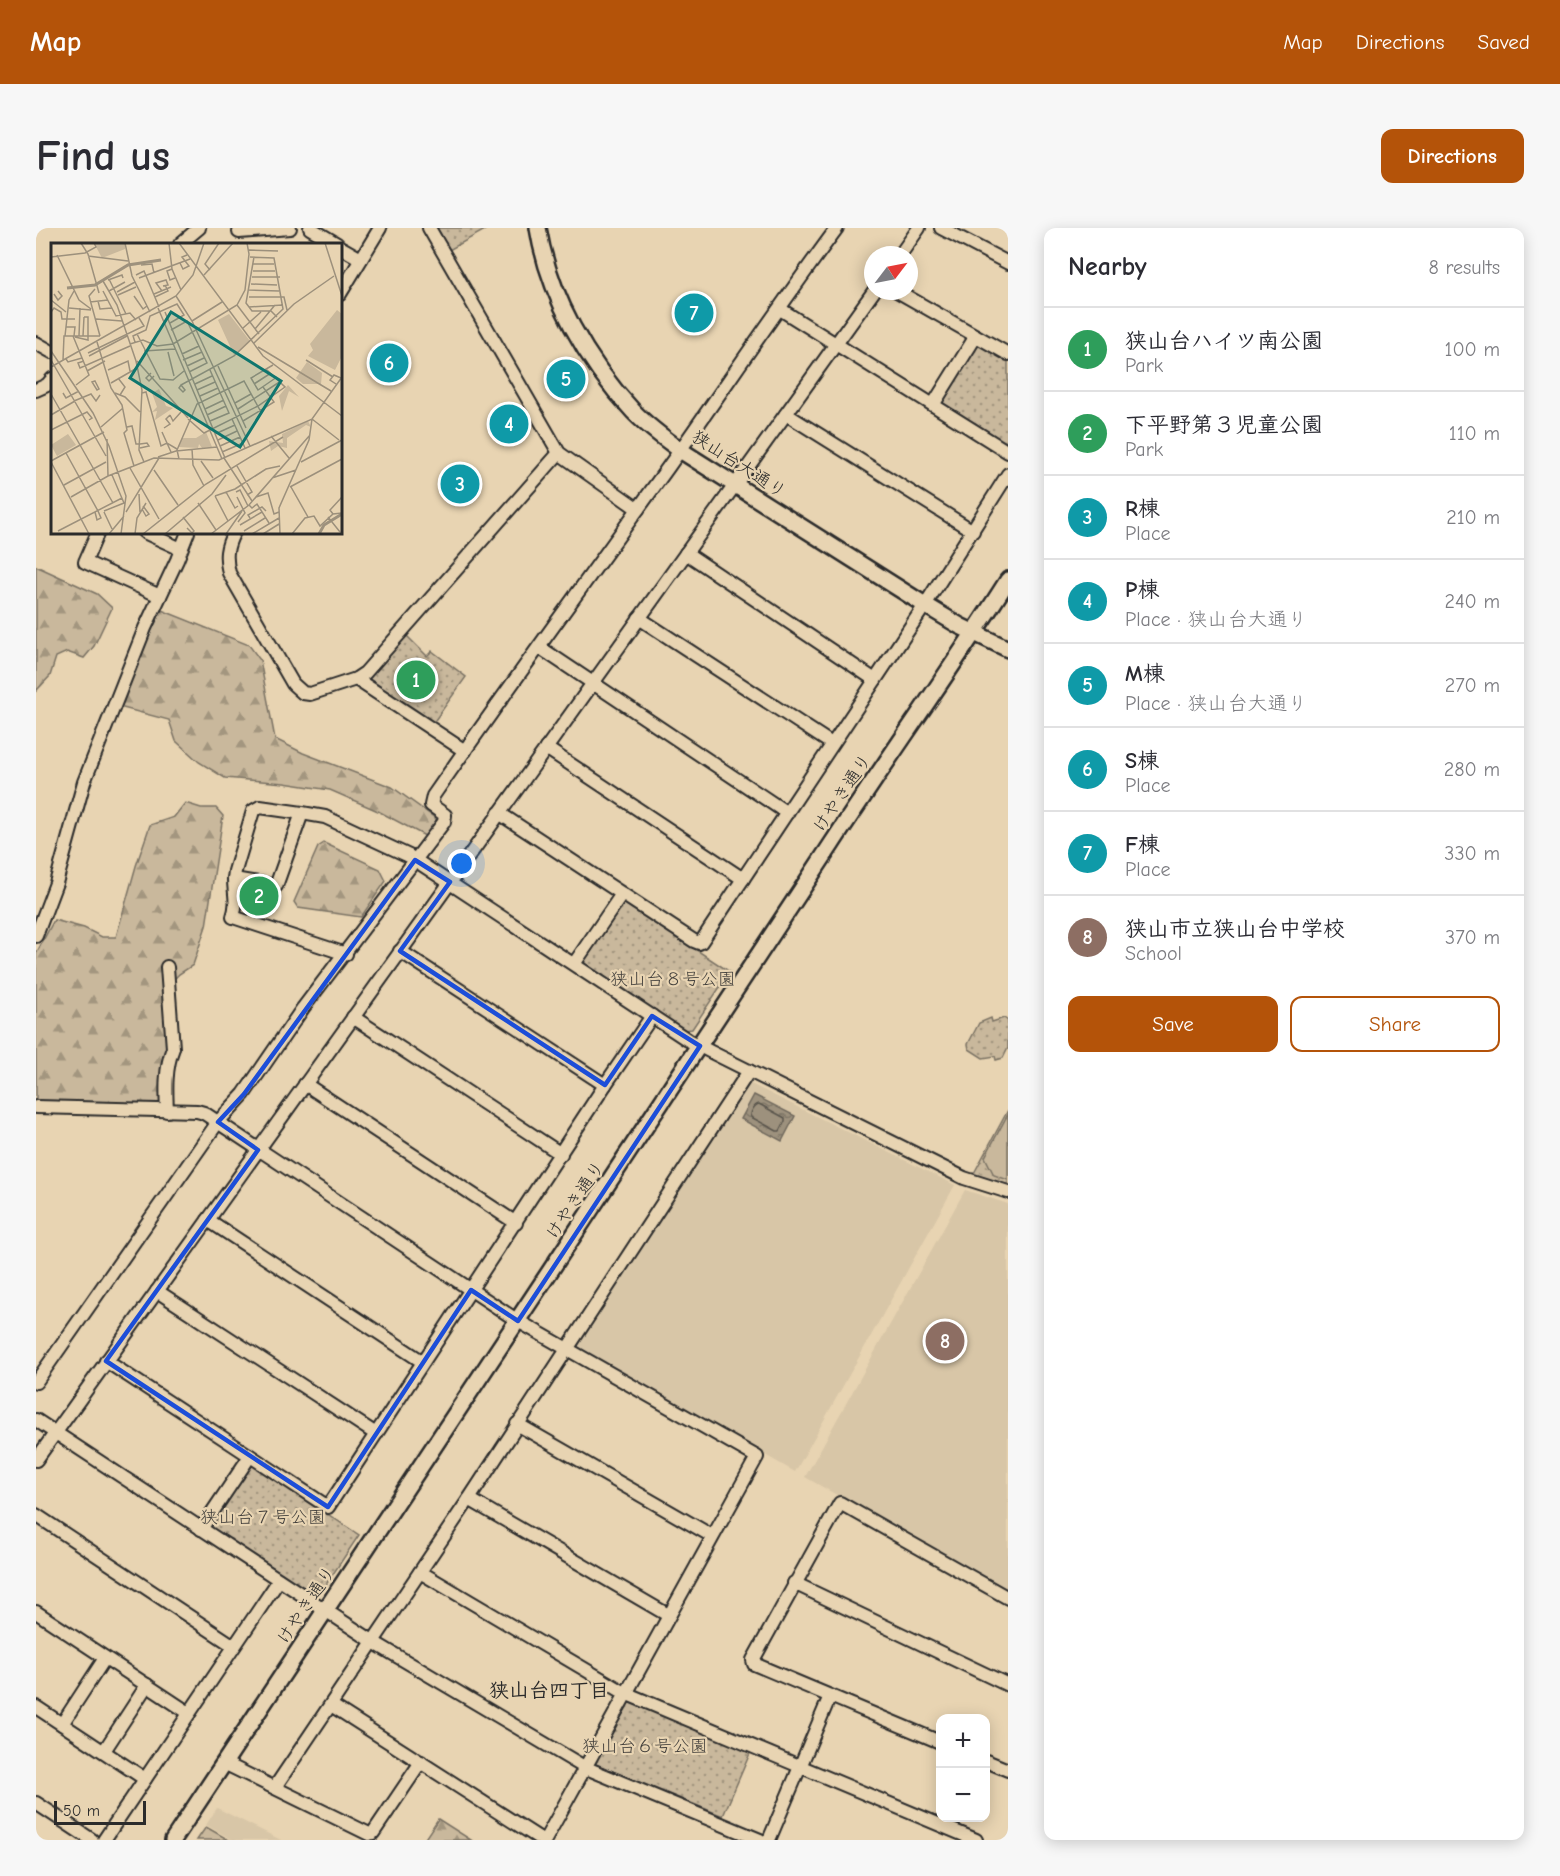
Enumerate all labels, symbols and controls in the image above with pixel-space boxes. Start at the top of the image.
text: Map [30,26,81,58]
text: Map [1283,30,1323,54]
text: Directions [1356,30,1445,54]
text: Saved [1478,30,1530,54]
button: Directions [1381,129,1524,183]
text: Find us [36,132,170,181]
inset map [51,243,342,534]
north arrow [864,246,918,300]
text: Nearby [1068,252,1147,282]
text: 8 results [1428,256,1500,279]
pin: 7 [674,290,714,335]
text: 狭山台ハイツ南公園 [1125,328,1323,354]
text: 1 [1084,338,1091,361]
text: 100 m [1445,338,1500,361]
pin: 6 [370,340,408,386]
text: Park [1125,354,1163,377]
pin: 5 [546,356,586,402]
pin: 4 [490,402,528,446]
text: 下平野第３児童公園 [1125,412,1323,438]
text: 2 [1083,422,1092,445]
text: 110 m [1449,422,1500,445]
street label: 狭山台大通り [688,426,790,503]
text: Park [1125,438,1163,461]
pin: 3 [440,462,480,506]
text: R棟 [1125,496,1160,522]
text: 3 [1083,506,1092,529]
text: 210 m [1446,506,1500,529]
text: Place [1125,522,1171,545]
text: P棟 [1125,577,1159,603]
text: 4 [1083,590,1092,613]
text: 240 m [1445,590,1500,613]
text: Place · 狭山台大通り [1125,608,1307,631]
pin: 1 [396,658,436,702]
text: M棟 [1125,661,1165,687]
text: 5 [1082,674,1093,697]
text: 270 m [1445,674,1500,697]
text: Place · 狭山台大通り [1125,692,1307,715]
text: S棟 [1125,748,1159,774]
street label: けやき通り [809,750,876,836]
text: 6 [1082,758,1093,781]
text: 280 m [1444,758,1500,781]
text: Place [1125,774,1171,797]
text: F棟 [1125,832,1160,858]
text: 7 [1083,842,1092,865]
text: 330 m [1444,842,1500,865]
your location [447,849,476,878]
text: Place [1125,858,1171,881]
pin: 2 [240,874,278,918]
text: 狭山市立狭山台中学校 [1125,916,1345,942]
text: 8 [1082,926,1093,949]
text: 370 m [1445,926,1500,949]
text: School [1125,942,1182,965]
park label: 狭山台８号公園 [610,969,736,990]
button: Save [1068,996,1278,1052]
button: Share [1290,996,1500,1052]
street label: けやき通り [542,1157,609,1243]
pin: 8 [926,1318,964,1364]
park label: 狭山台７号公園 [200,1507,326,1528]
street label: けやき通り [273,1562,340,1648]
district label: 狭山台四丁目 [489,1679,609,1702]
map controls [936,1714,990,1822]
button: + [936,1714,990,1768]
park label: 狭山台６号公園 [582,1736,708,1757]
button: − [936,1768,990,1822]
scale bar [54,1798,146,1826]
text: 50 m [63,1802,100,1820]

